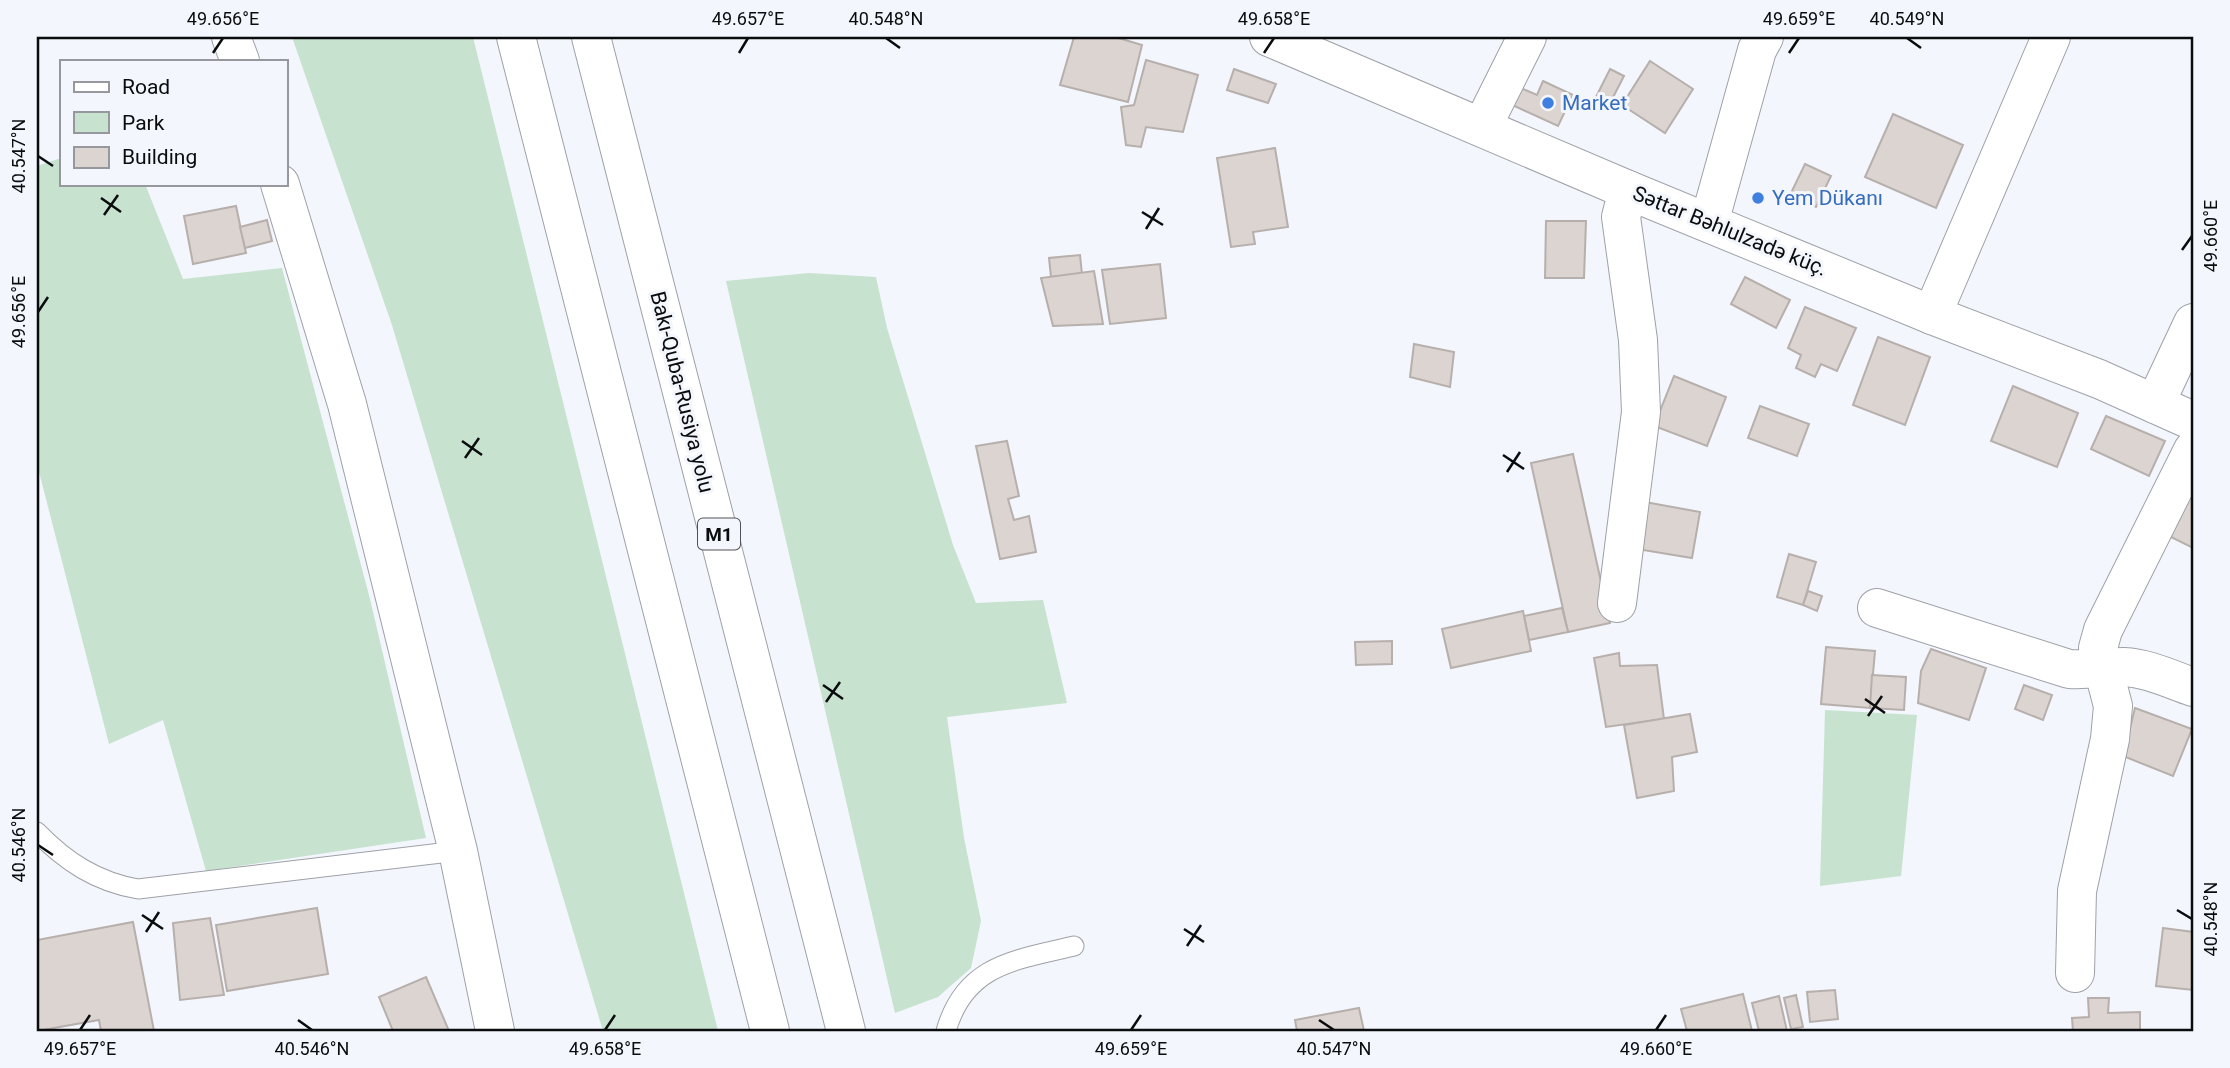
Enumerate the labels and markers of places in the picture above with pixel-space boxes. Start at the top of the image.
place label: Market [1562,91,1627,115]
marker: Market [1540,95,1556,111]
place label: Yem Dükanı [1772,186,1883,210]
marker: Yem Dükanı [1750,190,1766,206]

